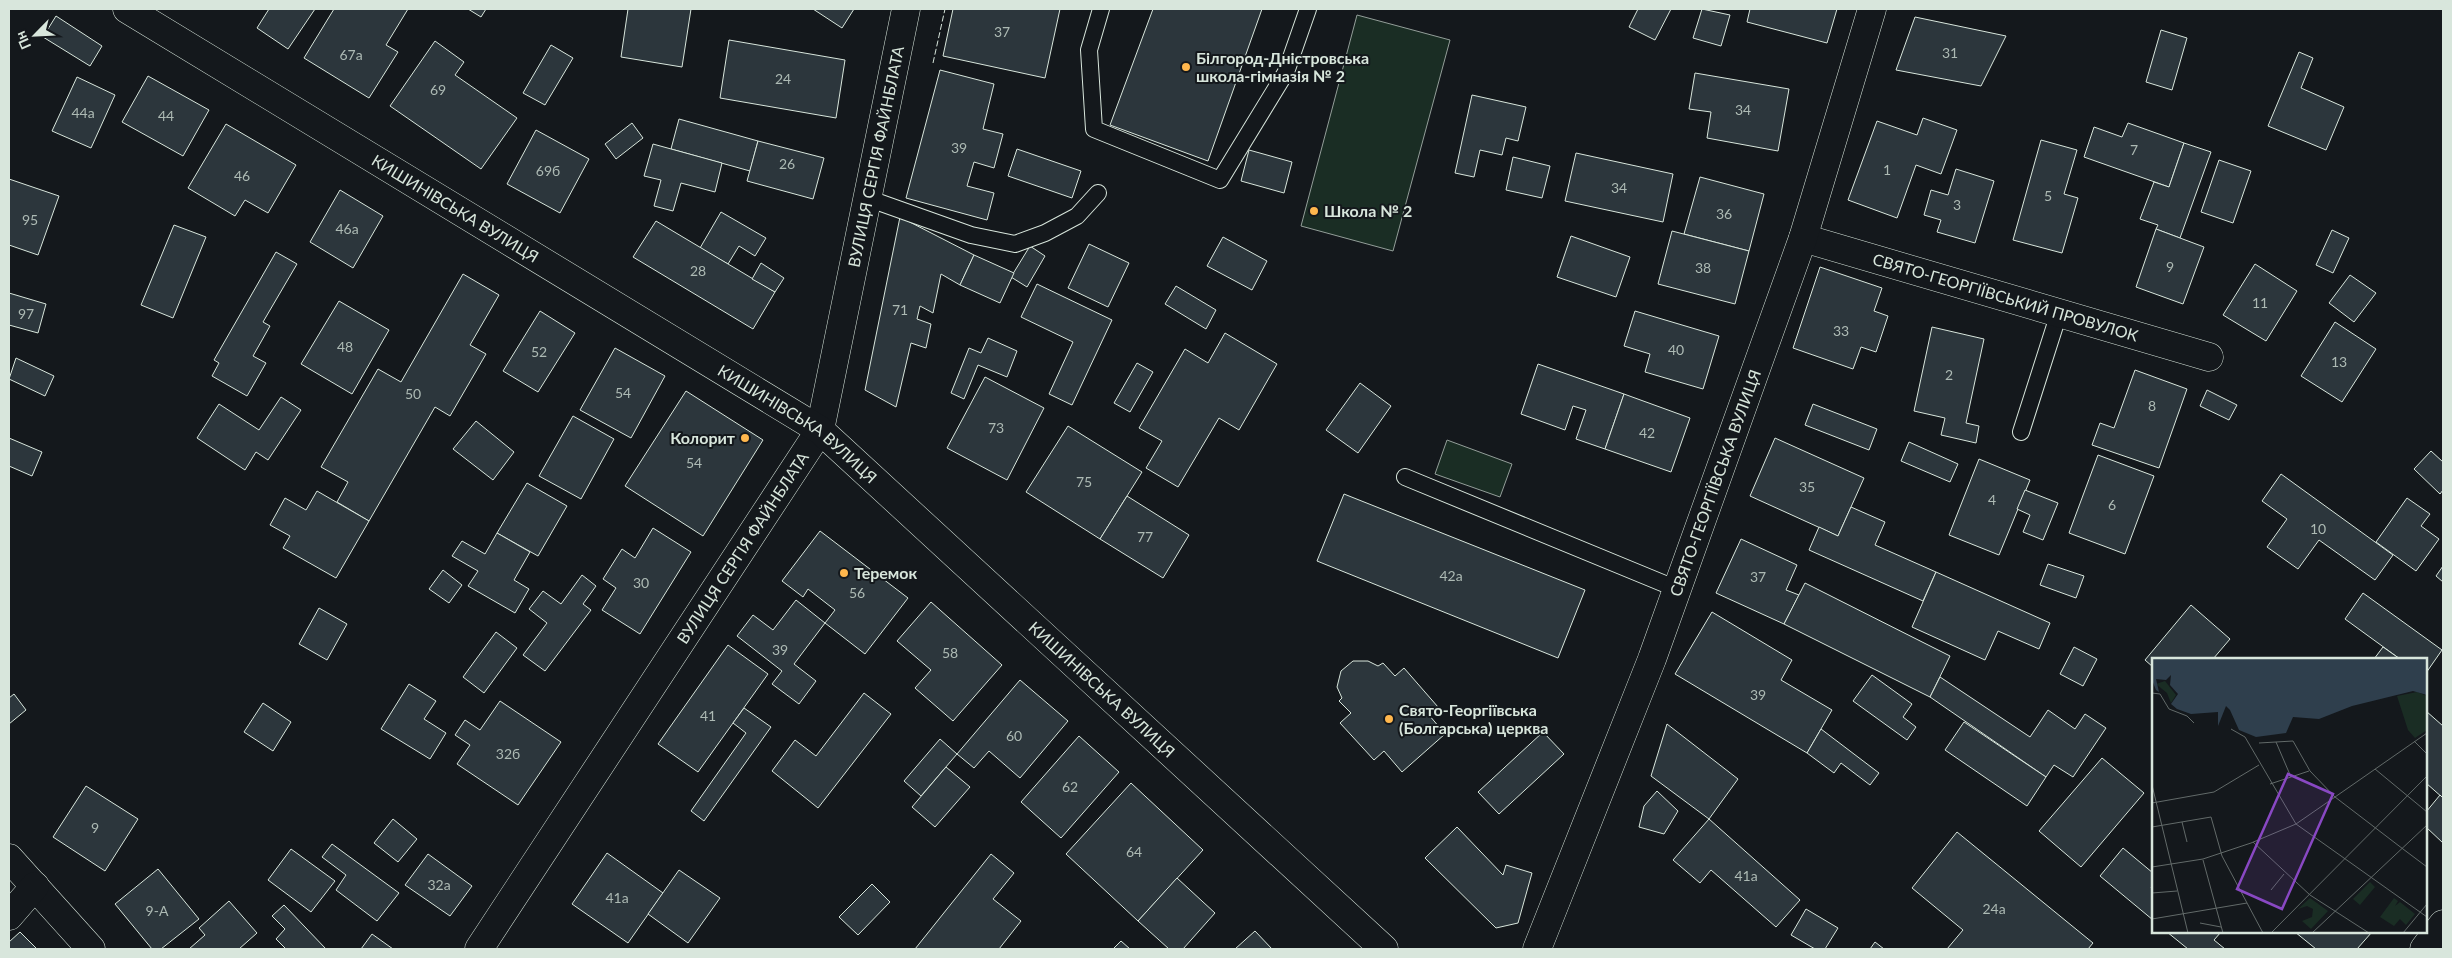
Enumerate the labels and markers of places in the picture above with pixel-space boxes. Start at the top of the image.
place label: Білгород-Дністровська школа-гімназія № 2 [1196,48,1369,85]
marker: Білгород-Дністровська школа-гімназія № 2 [1180,61,1192,73]
place label: Школа № 2 [1324,201,1412,220]
marker: Школа № 2 [1308,205,1320,217]
place label: Колорит [670,428,736,447]
marker: Колорит [739,432,751,444]
place label: Теремок [854,563,917,582]
marker: Теремок [838,567,850,579]
place label: Свято-Георгіївська (Болгарська) церква [1399,700,1548,737]
marker: Свято-Георгіївська (Болгарська) церква [1383,713,1395,725]

